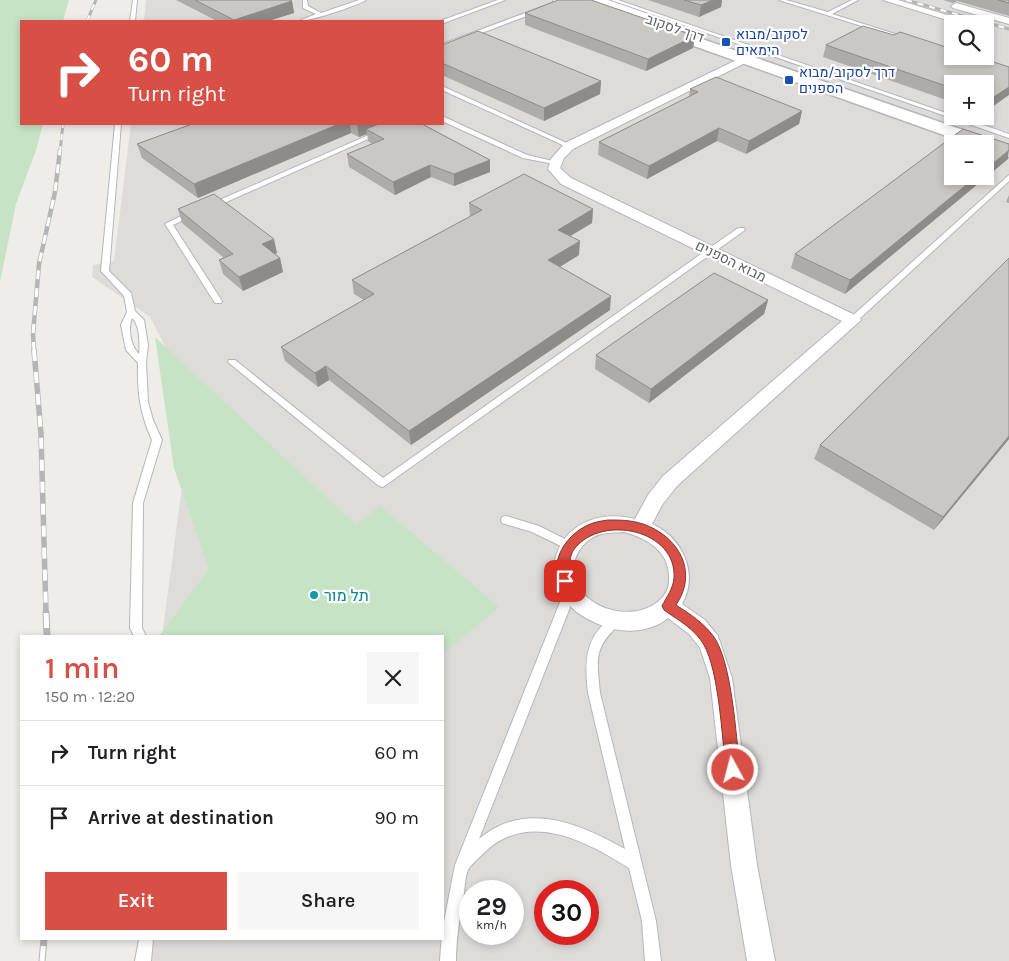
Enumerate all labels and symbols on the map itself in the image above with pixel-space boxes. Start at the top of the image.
street label: דרך לסקוב [643,11,706,46]
place label: לסקוב/מבוא הימאים [736,26,808,59]
marker: לסקוב/מבוא הימאים [720,36,732,48]
place label: דרך לסקוב/מבוא הספנים [799,64,895,97]
marker: דרך לסקוב/מבוא הספנים [783,74,795,86]
street label: מבוא הספנים [693,237,769,286]
pin [544,560,586,602]
place label: תל מור [324,586,369,605]
marker: תל מור [308,589,320,601]
position arrow [706,743,758,795]
speed limit sign: 30 [534,880,599,945]

